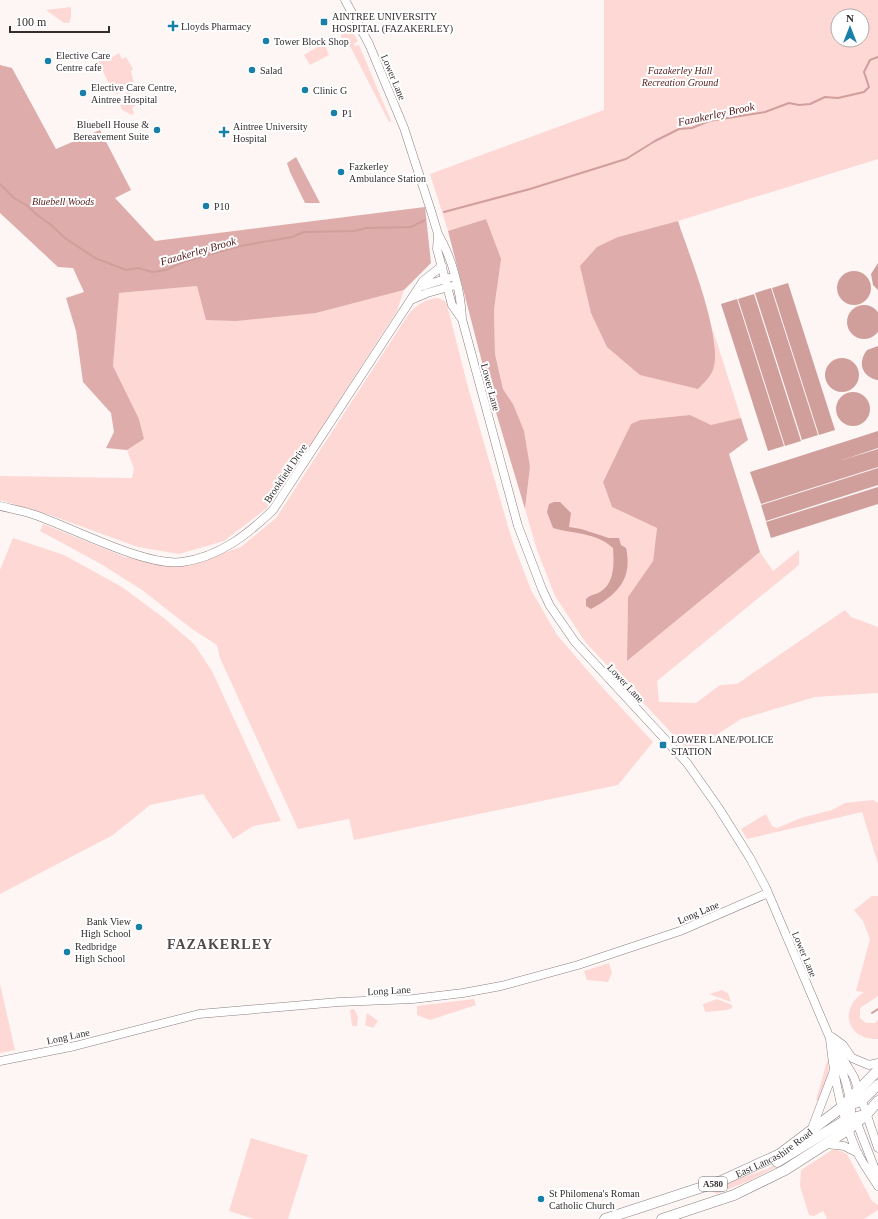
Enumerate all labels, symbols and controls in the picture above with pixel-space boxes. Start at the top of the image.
scale bar [10,8,109,34]
north arrow [830,8,870,48]
place label: AINTREE UNIVERSITY HOSPITAL (FAZAKERLEY) [332,11,453,35]
text: N [846,12,854,24]
text: 100 m [16,15,47,29]
marker: AINTREE UNIVERSITY HOSPITAL (FAZAKERLEY) [319,17,329,27]
marker: Lloyds Pharmacy [168,21,178,31]
place label: Lloyds Pharmacy [181,21,251,32]
marker: Tower Block Shop [261,36,271,46]
place label: Tower Block Shop [274,36,349,47]
place label: Elective Care Centre cafe [56,50,111,73]
street label: Lower Lane [379,53,408,102]
marker: Elective Care Centre cafe [43,56,53,66]
marker: Salad [247,65,257,75]
place label: Salad [260,65,282,76]
park label: Fazakerley Hall Recreation Ground [641,65,719,88]
place label: Elective Care Centre, Aintree Hospital [91,82,177,105]
marker: Clinic G [300,85,310,95]
place label: Clinic G [313,85,347,96]
marker: Elective Care Centre, Aintree Hospital [78,88,88,98]
water label: Fazakerley Brook [676,100,757,128]
marker: P1 [329,108,339,118]
place label: P1 [342,108,353,119]
place label: Bluebell House & Bereavement Suite [73,119,150,142]
place label: Aintree University Hospital [233,121,308,144]
marker: Bluebell House & Bereavement Suite [152,125,162,135]
marker: Aintree University Hospital [218,126,230,138]
place label: Fazkerley Ambulance Station [349,161,426,184]
marker: Fazkerley Ambulance Station [336,167,346,177]
park label: Bluebell Woods [32,196,94,207]
marker: P10 [201,201,211,211]
place label: P10 [214,201,230,212]
water label: Fazakerley Brook [158,234,238,268]
street label: Lower Lane [479,362,502,413]
street label: Brookfield Drive [262,441,309,505]
street label: Lower Lane [605,662,647,705]
place label: LOWER LANE/POLICE STATION [671,734,774,757]
marker: LOWER LANE/POLICE STATION [658,740,668,750]
street label: Long Lane [676,899,721,926]
place label: Bank View High School [81,916,132,939]
marker: Bank View High School [134,922,144,932]
street label: Lower Lane [790,930,819,979]
district label: FAZAKERLEY [167,937,273,952]
place label: Redbridge High School [75,941,126,964]
marker: Redbridge High School [62,947,72,957]
street label: Long Lane [367,984,412,997]
street label: Long Lane [46,1026,91,1046]
street label: East Lancashire Road [734,1127,814,1180]
road number: A580 [699,1177,727,1191]
place label: St Philomena's Roman Catholic Church [549,1188,640,1211]
marker: St Philomena's Roman Catholic Church [536,1194,546,1204]

